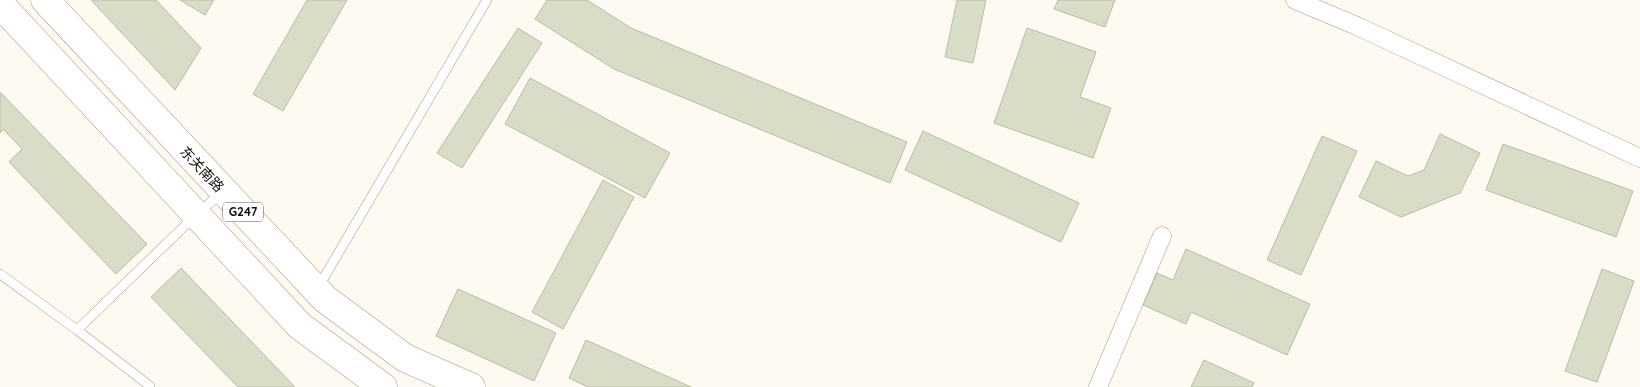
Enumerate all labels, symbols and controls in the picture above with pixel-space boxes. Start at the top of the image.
street label: 东关南路 [176,142,228,196]
road number: G247 [223,202,263,222]

